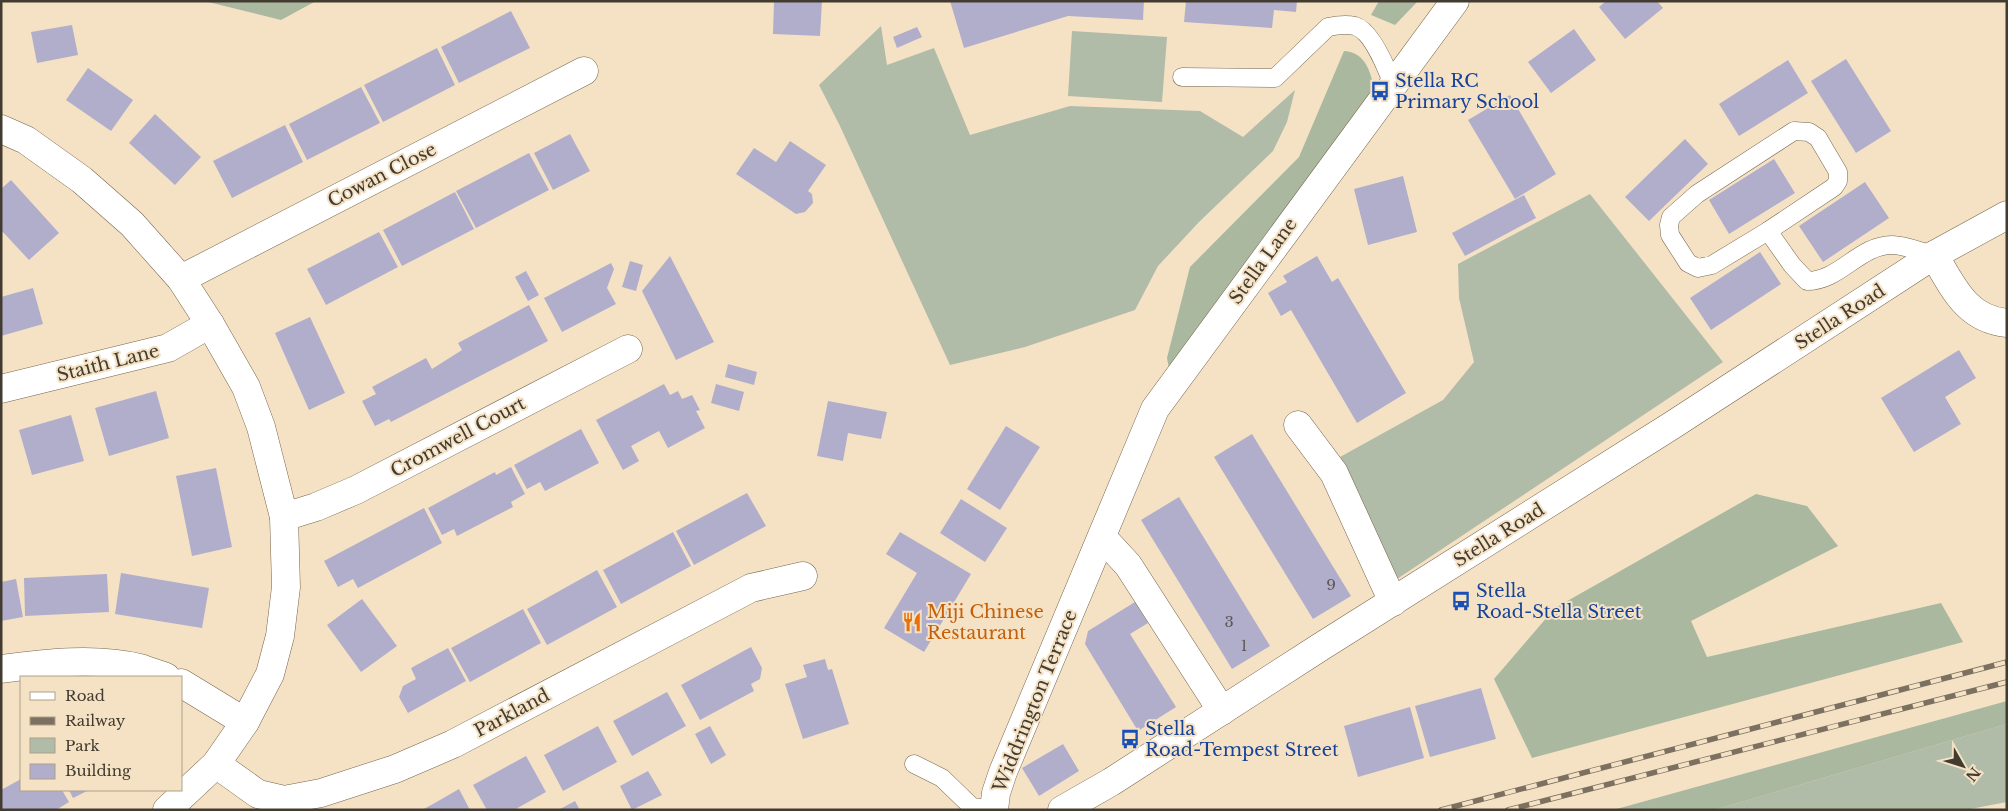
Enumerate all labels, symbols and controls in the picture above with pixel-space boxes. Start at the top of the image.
place label: Stella RC Primary School [1395,70,1539,113]
bus stop icon: Stella RC Primary School [1369,80,1391,102]
street label: Cowan Close [324,138,440,212]
street label: Stella Lane [1224,214,1302,308]
street label: Stella Road [1791,280,1889,354]
street label: Staith Lane [55,340,161,386]
street label: Cromwell Court [387,392,529,482]
street label: Stella Road [1449,498,1549,572]
house number: 9 [1326,575,1336,594]
place label: Stella Road-Stella Street [1476,580,1642,623]
bus stop icon: Stella Road-Stella Street [1450,590,1472,612]
place label: Miji Chinese Restaurant [927,601,1044,644]
street label: Widdrington Terrace [988,607,1082,796]
restaurant icon: Miji Chinese Restaurant [901,611,923,633]
house number: 3 [1224,612,1234,631]
house number: 1 [1241,636,1247,655]
legend [20,676,182,791]
street label: Parkland [471,684,553,742]
text: Road [65,686,105,705]
text: Railway [65,711,126,730]
place label: Stella Road-Tempest Street [1145,718,1339,761]
bus stop icon: Stella Road-Tempest Street [1119,728,1141,750]
text: Park [65,736,101,755]
north arrow [1938,741,1988,791]
text: Building [65,761,132,780]
text: N [1962,763,1984,785]

